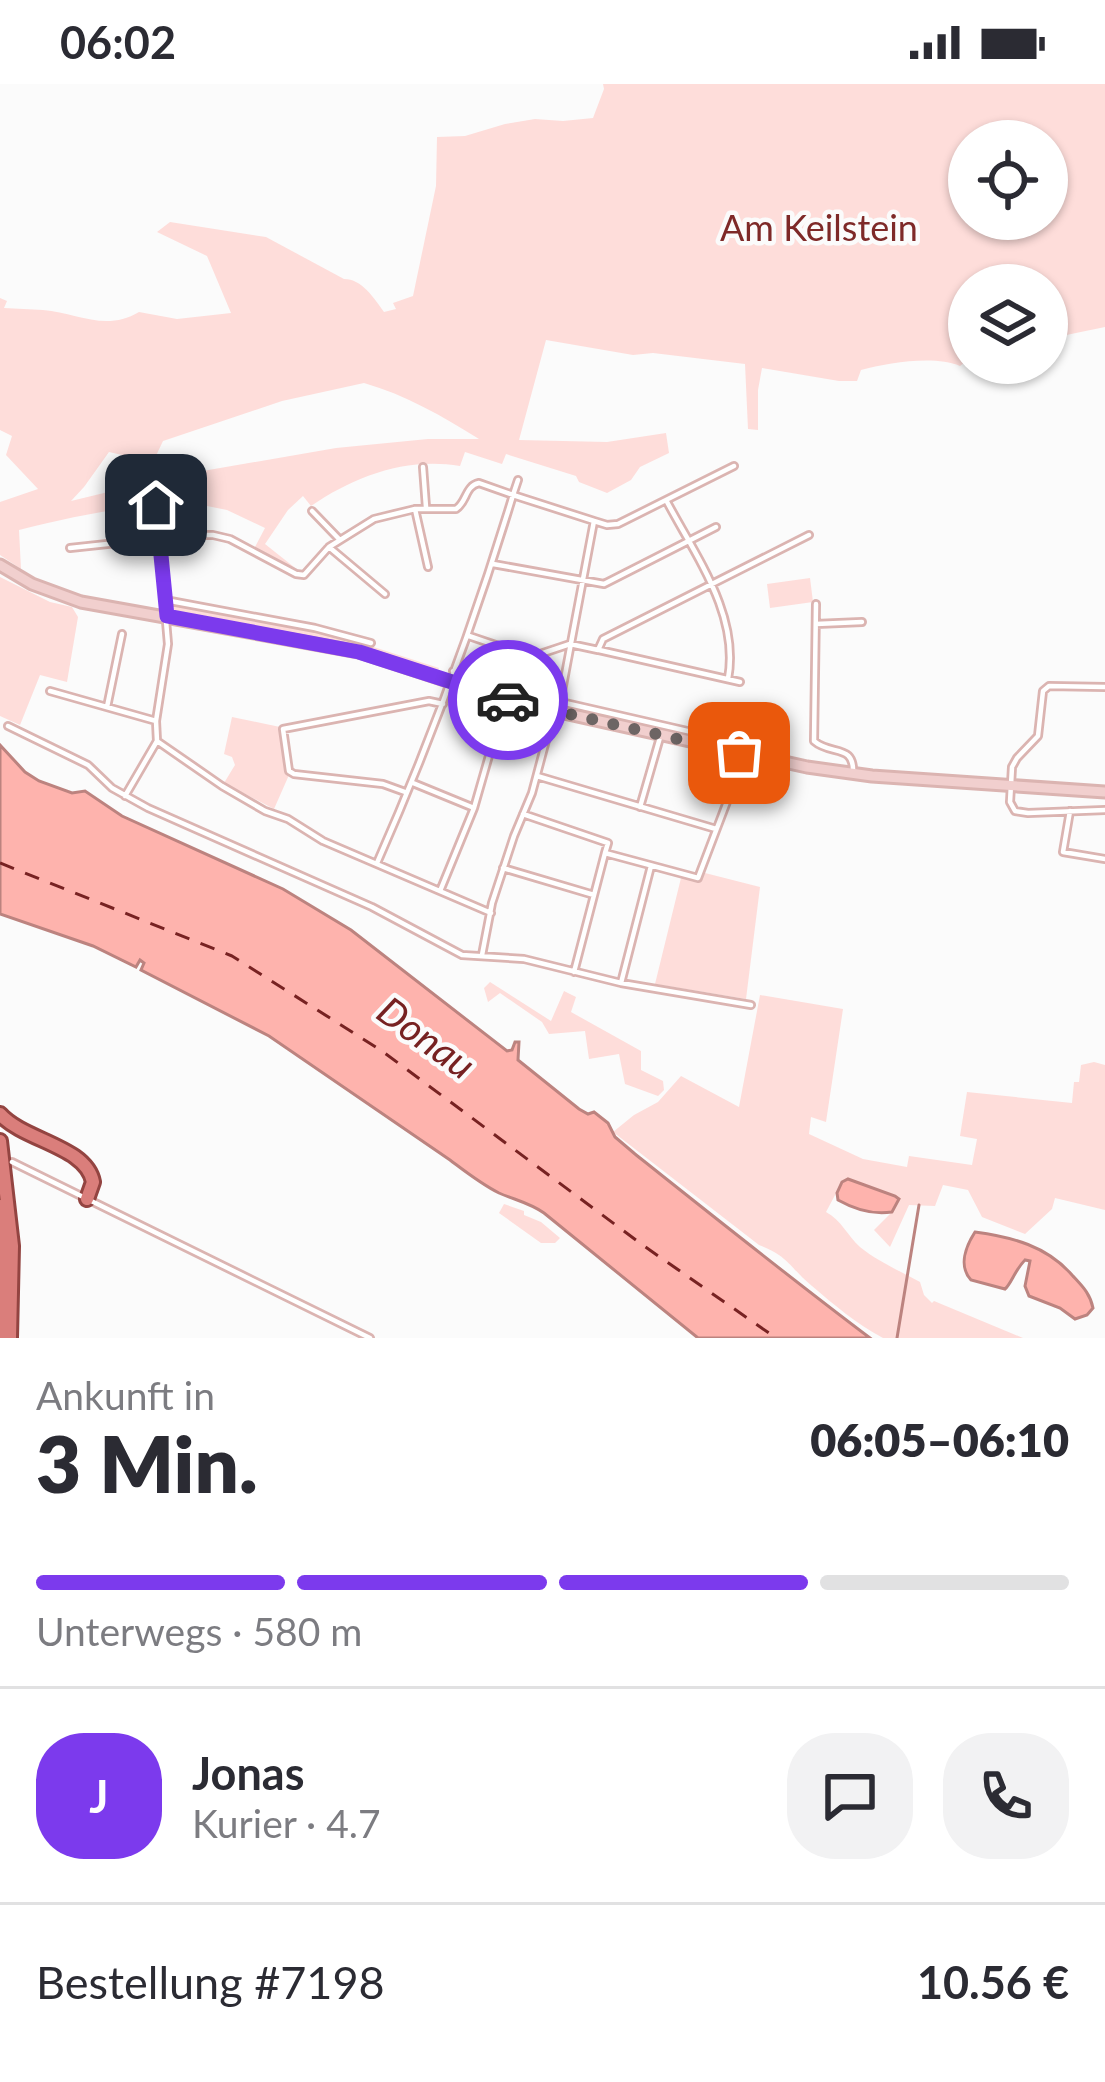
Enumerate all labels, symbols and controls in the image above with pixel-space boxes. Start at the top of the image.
text: 06:02 [60,15,176,69]
map controls [948,120,1068,384]
button: locate [948,120,1068,240]
park label: Am Keilstein [720,205,918,249]
button: layers [948,264,1068,384]
pin [105,454,207,556]
icon: home [123,472,189,538]
courier [448,640,568,760]
icon: car [475,667,541,733]
pin [688,702,790,804]
icon: bag [706,720,772,786]
water label: Donau [369,986,485,1088]
text: Ankunft in [36,1372,215,1418]
text: 06:05–06:10 [810,1413,1069,1467]
text: 3 Min. [36,1416,258,1510]
text: Unterwegs · 580 m [36,1608,362,1654]
button: chat [787,1733,913,1859]
button: phone [943,1733,1069,1859]
text: Jonas [192,1746,304,1800]
text: J [89,1769,109,1823]
text: Kurier · 4.7 [192,1800,381,1846]
text: Bestellung #7198 [36,1955,385,2009]
text: 10.56 € [917,1955,1069,2009]

